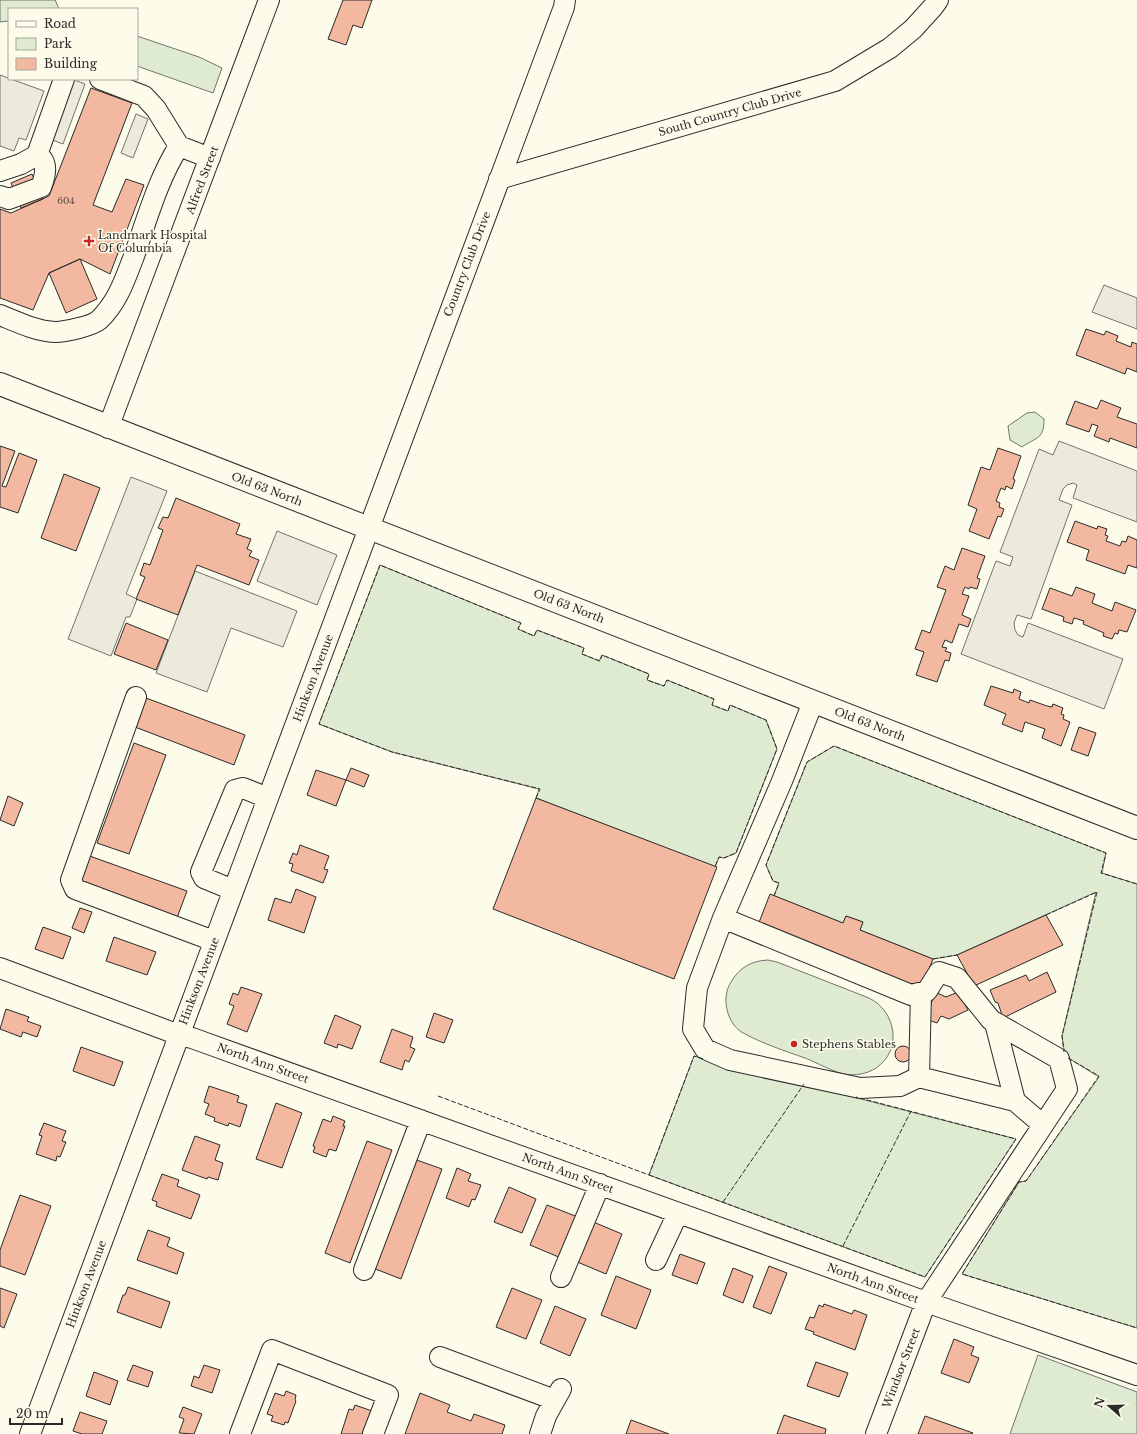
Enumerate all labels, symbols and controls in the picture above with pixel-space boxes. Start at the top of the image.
legend [8,8,138,80]
text: Road [44,16,76,31]
text: Park [44,36,72,51]
text: Building [44,56,98,71]
street label: South Country Club Drive [657,85,803,139]
street label: Alfred Street [182,143,222,217]
house number: 604 [57,195,75,206]
street label: Country Club Drive [440,209,494,319]
place label: Landmark Hospital Of Columbia [98,228,208,255]
marker: Landmark Hospital Of Columbia [83,235,95,247]
street label: Old 63 North [229,469,305,509]
street label: Old 63 North [531,586,607,626]
street label: Hinkson Avenue [290,632,336,724]
street label: Old 63 North [832,704,908,744]
street label: Hinkson Avenue [176,935,222,1027]
place label: Stephens Stables [802,1037,896,1051]
marker: Stephens Stables [789,1039,799,1049]
street label: North Ann Street [215,1040,311,1086]
street label: North Ann Street [520,1150,616,1196]
street label: Hinkson Avenue [63,1238,109,1330]
street label: North Ann Street [825,1260,921,1306]
street label: Windsor Street [879,1325,923,1411]
north arrow [1089,1386,1129,1426]
text: N [1091,1395,1108,1410]
scale bar [10,1400,62,1426]
text: 20 m [16,1406,48,1421]

